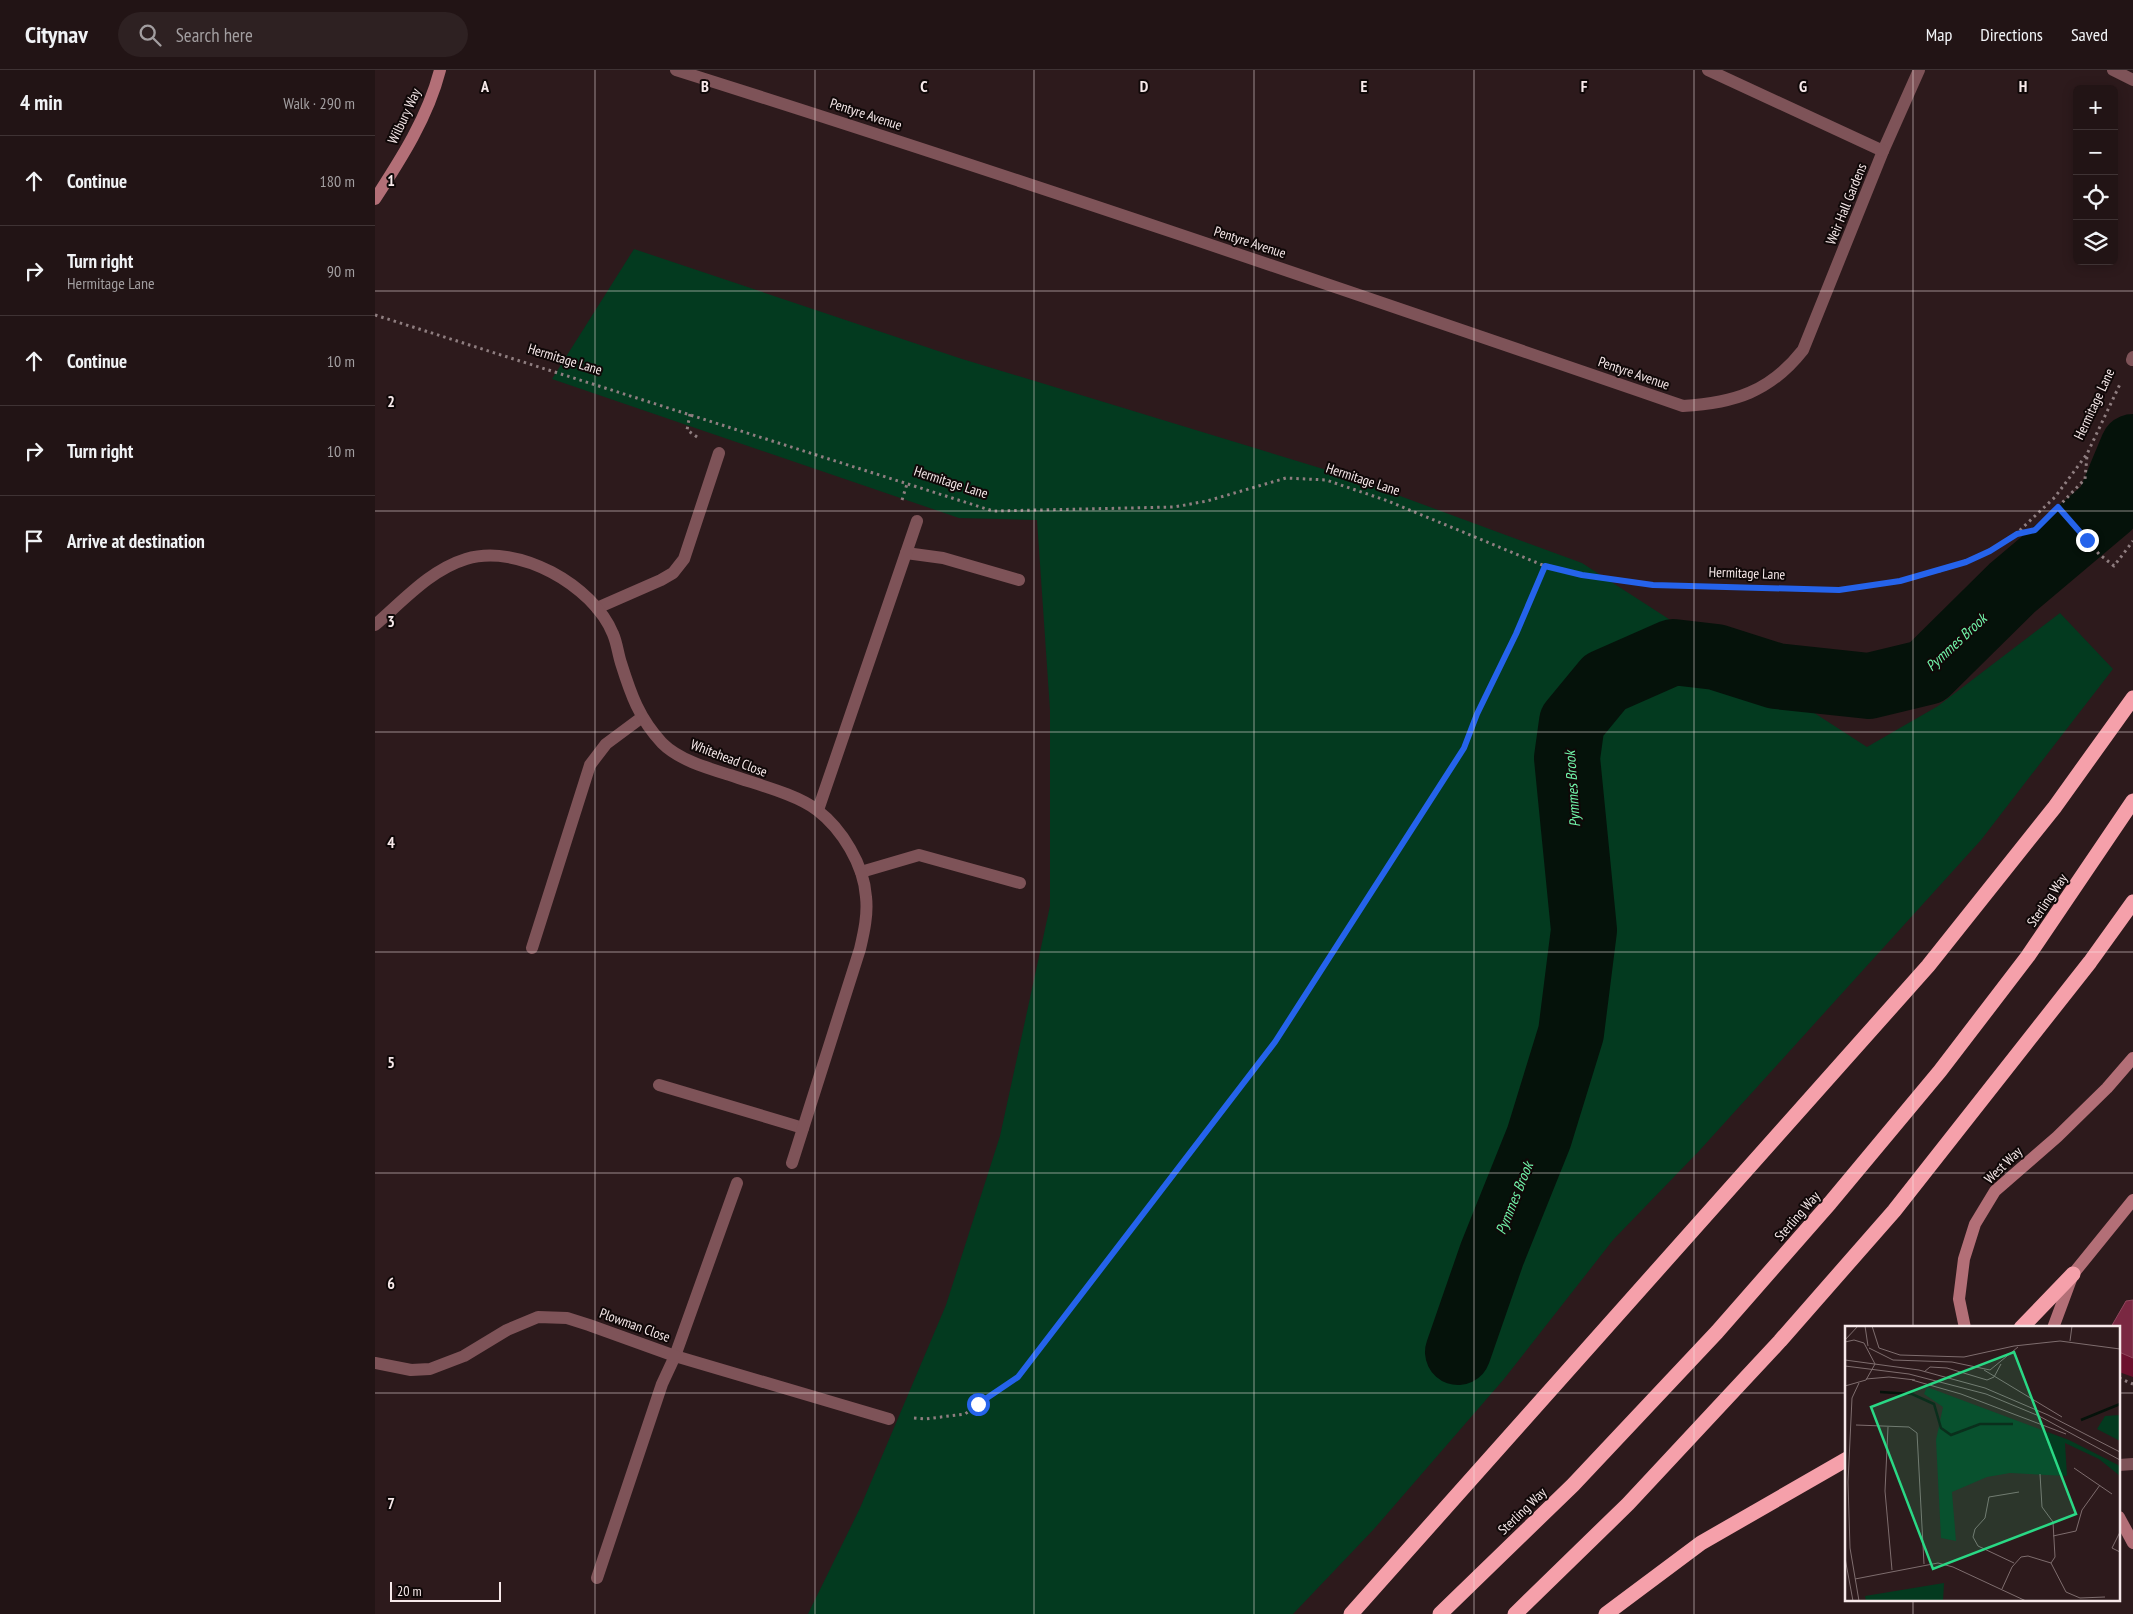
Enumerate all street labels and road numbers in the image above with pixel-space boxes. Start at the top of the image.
street label: Wilbury Way [383,85,425,147]
street label: Pentyre Avenue [828,94,904,134]
street label: Weir Hall Gardens [1822,160,1871,247]
street label: Pentyre Avenue [1212,222,1288,262]
street label: Hermitage Lane [526,339,604,379]
street label: Pentyre Avenue [1596,352,1672,394]
street label: Hermitage Lane [2070,365,2118,443]
street label: Hermitage Lane [1324,459,1402,499]
street label: Hermitage Lane [912,462,990,502]
street label: Hermitage Lane [1708,563,1786,583]
street label: Whitehead Close [688,735,770,781]
street label: Sterling Way [2023,869,2072,930]
street label: West Way [1980,1142,2026,1187]
street label: Sterling Way [1770,1187,1824,1245]
street label: Plowman Close [597,1304,673,1346]
street label: Sterling Way [1494,1483,1550,1538]

